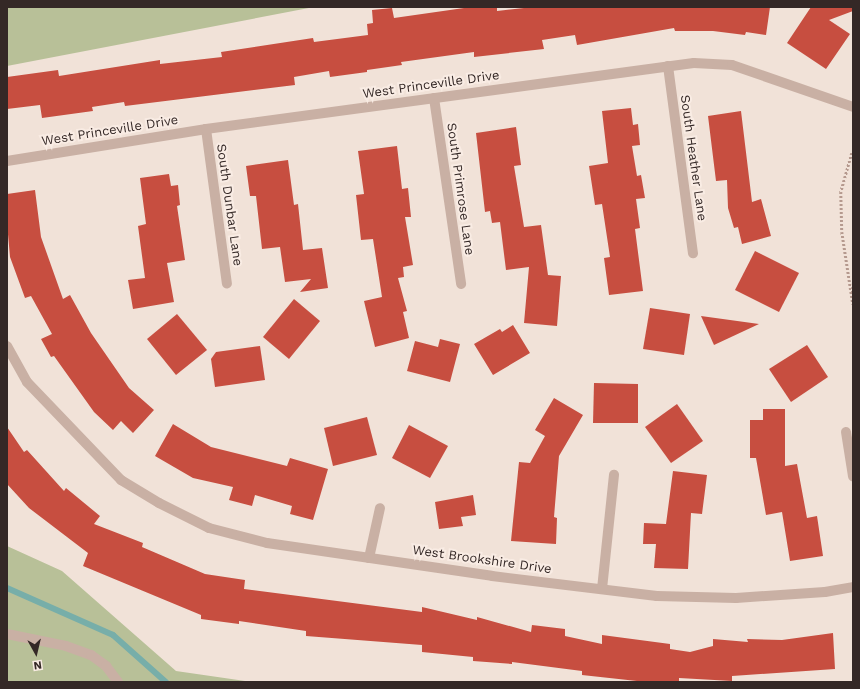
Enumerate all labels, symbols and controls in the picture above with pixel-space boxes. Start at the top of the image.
street label: West Princeville Drive [362,68,500,102]
street label: South Heather Lane [676,94,710,222]
street label: West Princeville Drive [41,112,179,150]
street label: South Primrose Lane [443,122,477,256]
street label: South Dunbar Lane [213,143,245,267]
street label: West Brookshire Drive [411,543,553,577]
north arrow [16,633,56,673]
text: N [33,658,43,672]

